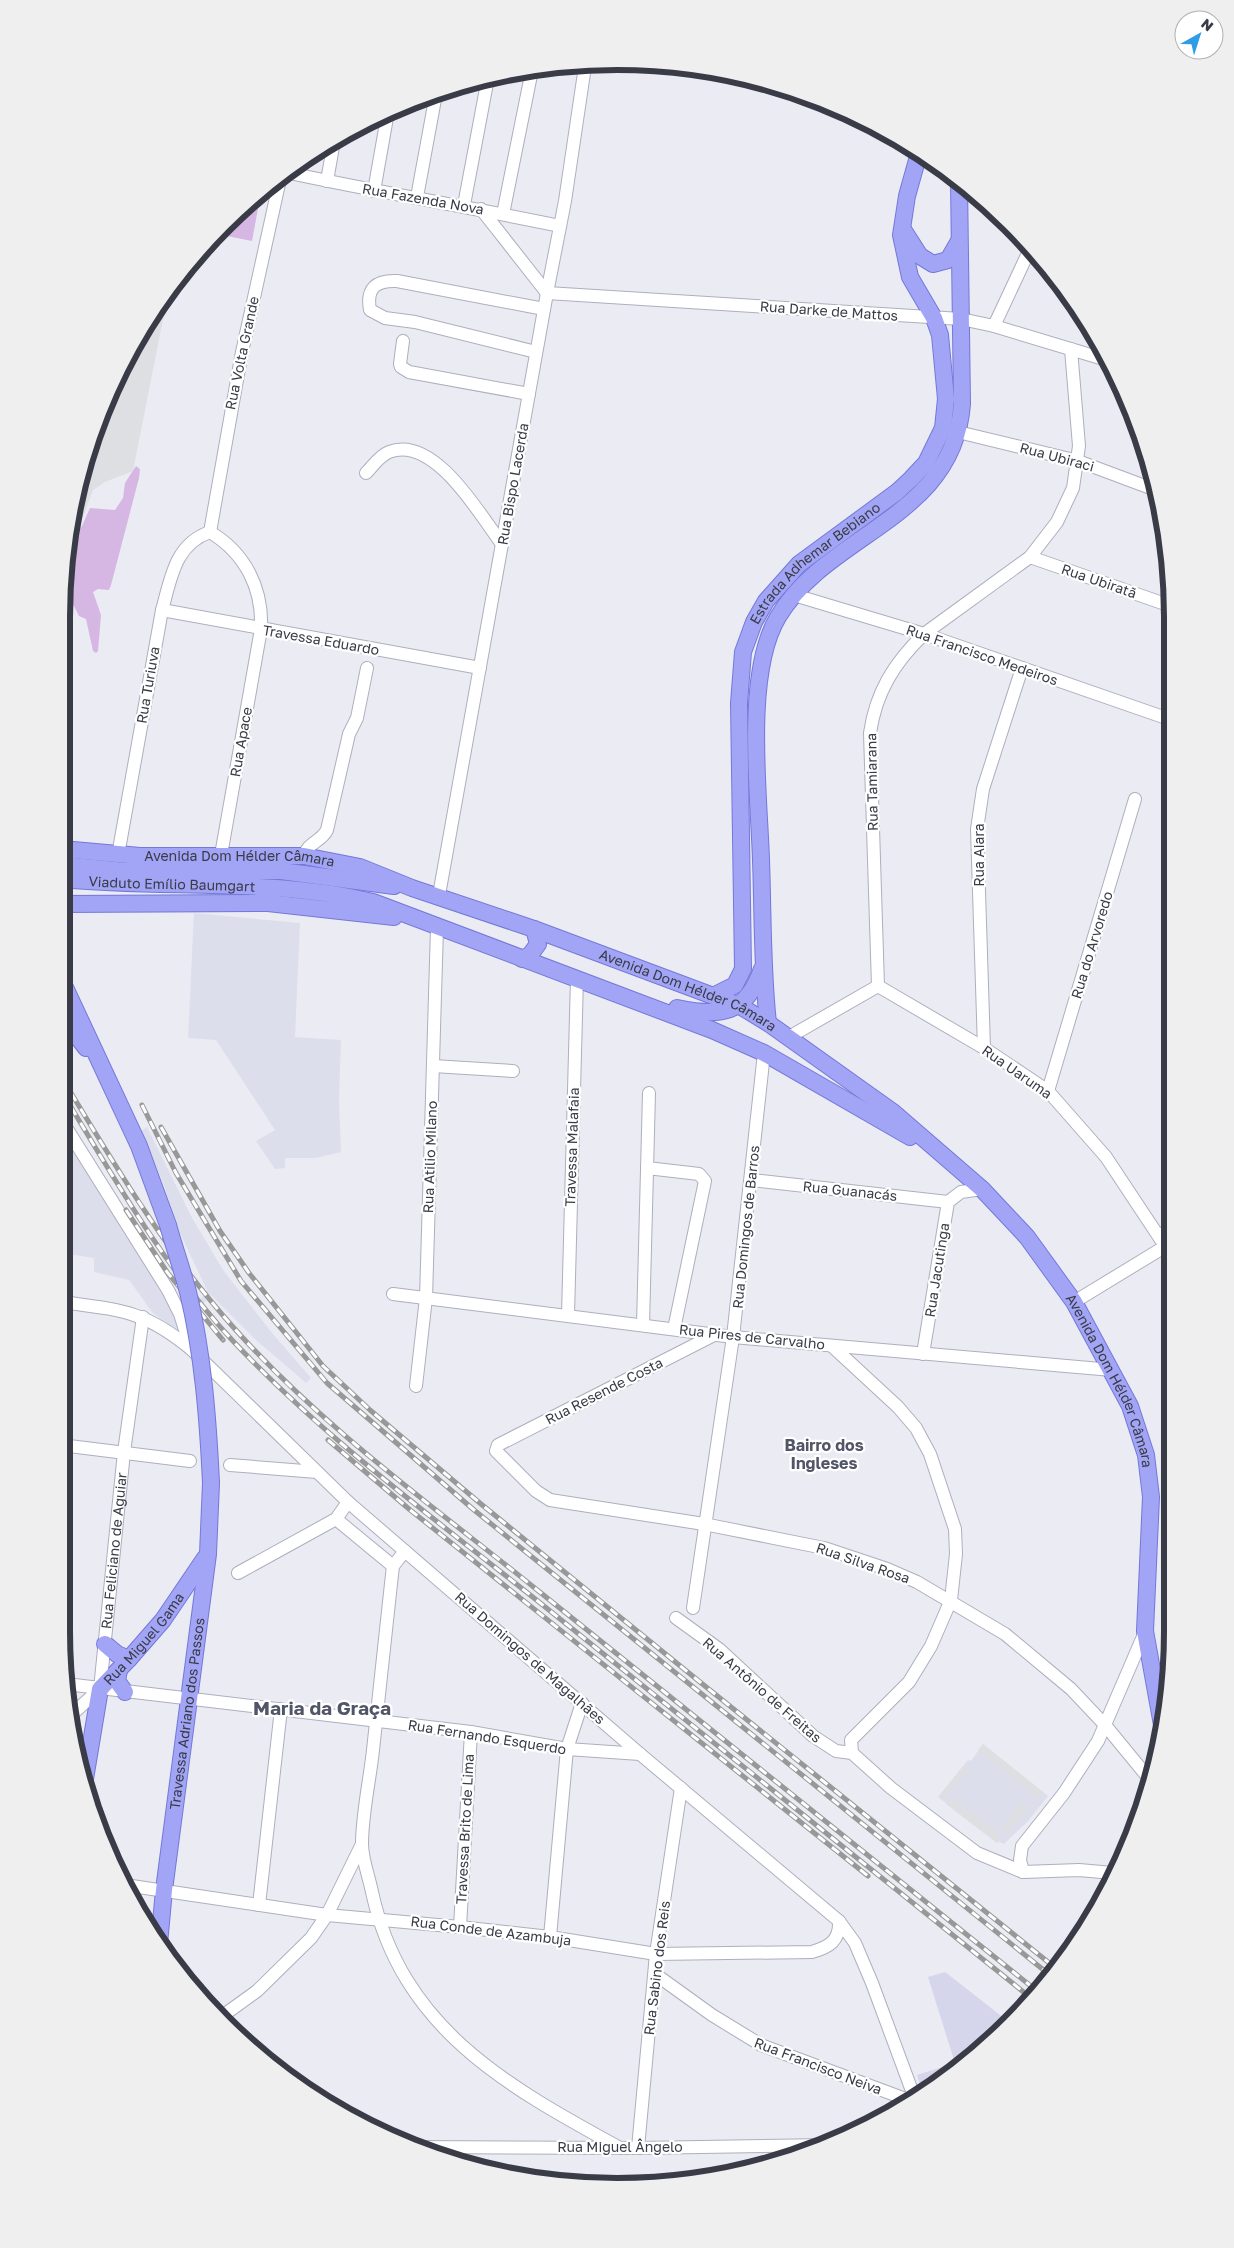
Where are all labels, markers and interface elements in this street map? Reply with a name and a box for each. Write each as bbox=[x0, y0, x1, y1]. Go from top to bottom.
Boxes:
north arrow bbox=[1174, 10, 1224, 60]
text: N bbox=[1198, 15, 1217, 34]
street label: Rua Fazenda Nova bbox=[361, 179, 485, 218]
street label: Rua Volta Grande bbox=[221, 295, 262, 411]
street label: Rua Darke de Mattos bbox=[759, 297, 899, 324]
street label: Rua Bispo Lacerda bbox=[493, 421, 532, 546]
street label: Rua Ubiraci bbox=[1018, 438, 1096, 475]
street label: Estrada Adhemar Bebiano bbox=[746, 498, 883, 627]
street label: Rua Ubiratã bbox=[1059, 560, 1139, 601]
street label: Travessa Eduardo bbox=[261, 621, 381, 658]
street label: Rua Francisco Medeiros bbox=[904, 621, 1060, 689]
street label: Rua Turiuva bbox=[132, 645, 163, 725]
street label: Rua Apace bbox=[226, 706, 255, 778]
street label: Rua Tamiarana bbox=[862, 733, 881, 831]
street label: Rua Aiara bbox=[970, 823, 987, 887]
street label: Avenida Dom Hélder Câmara bbox=[144, 847, 336, 870]
street label: Viaduto Emílio Baumgart bbox=[88, 872, 256, 895]
street label: Rua do Arvoredo bbox=[1067, 889, 1116, 1001]
street label: Avenida Dom Hélder Câmara bbox=[597, 945, 780, 1034]
street label: Rua Uaruma bbox=[979, 1041, 1056, 1102]
street label: Travessa Malafaia bbox=[561, 1087, 582, 1207]
street label: Rua Atilio Milano bbox=[419, 1100, 440, 1214]
street label: Rua Domingos de Barros bbox=[728, 1144, 763, 1309]
street label: Rua Guanacás bbox=[802, 1177, 898, 1204]
street label: Rua Jacutinga bbox=[921, 1221, 952, 1318]
street label: Avenida Dom Hélder Câmara bbox=[1063, 1290, 1156, 1469]
street label: Rua Pires de Carvalho bbox=[678, 1320, 826, 1353]
street label: Rua Resende Costa bbox=[542, 1354, 665, 1428]
district label: Bairro dos Ingleses bbox=[784, 1435, 864, 1473]
street label: Rua Feliciano de Aguiar bbox=[97, 1471, 130, 1630]
street label: Rua Silva Rosa bbox=[814, 1539, 912, 1587]
street label: Rua Domingos de Magalhães bbox=[452, 1588, 609, 1727]
street label: Rua Miguel Gama bbox=[99, 1589, 187, 1688]
street label: Travessa Adriano dos Passos bbox=[166, 1617, 208, 1811]
street label: Rua Antônio de Freitas bbox=[699, 1633, 825, 1746]
district label: Maria da Graça bbox=[253, 1696, 391, 1719]
street label: Rua Fernando Esquerdo bbox=[407, 1716, 567, 1757]
street label: Travessa Brito de Lima bbox=[452, 1753, 477, 1905]
street label: Rua Sabino dos Reis bbox=[640, 1900, 673, 2036]
street label: Rua Conde de Azambuja bbox=[410, 1912, 572, 1949]
street label: Rua Francisco Neiva bbox=[752, 2033, 884, 2098]
street label: Rua Miguel Ângelo bbox=[557, 2138, 683, 2155]

